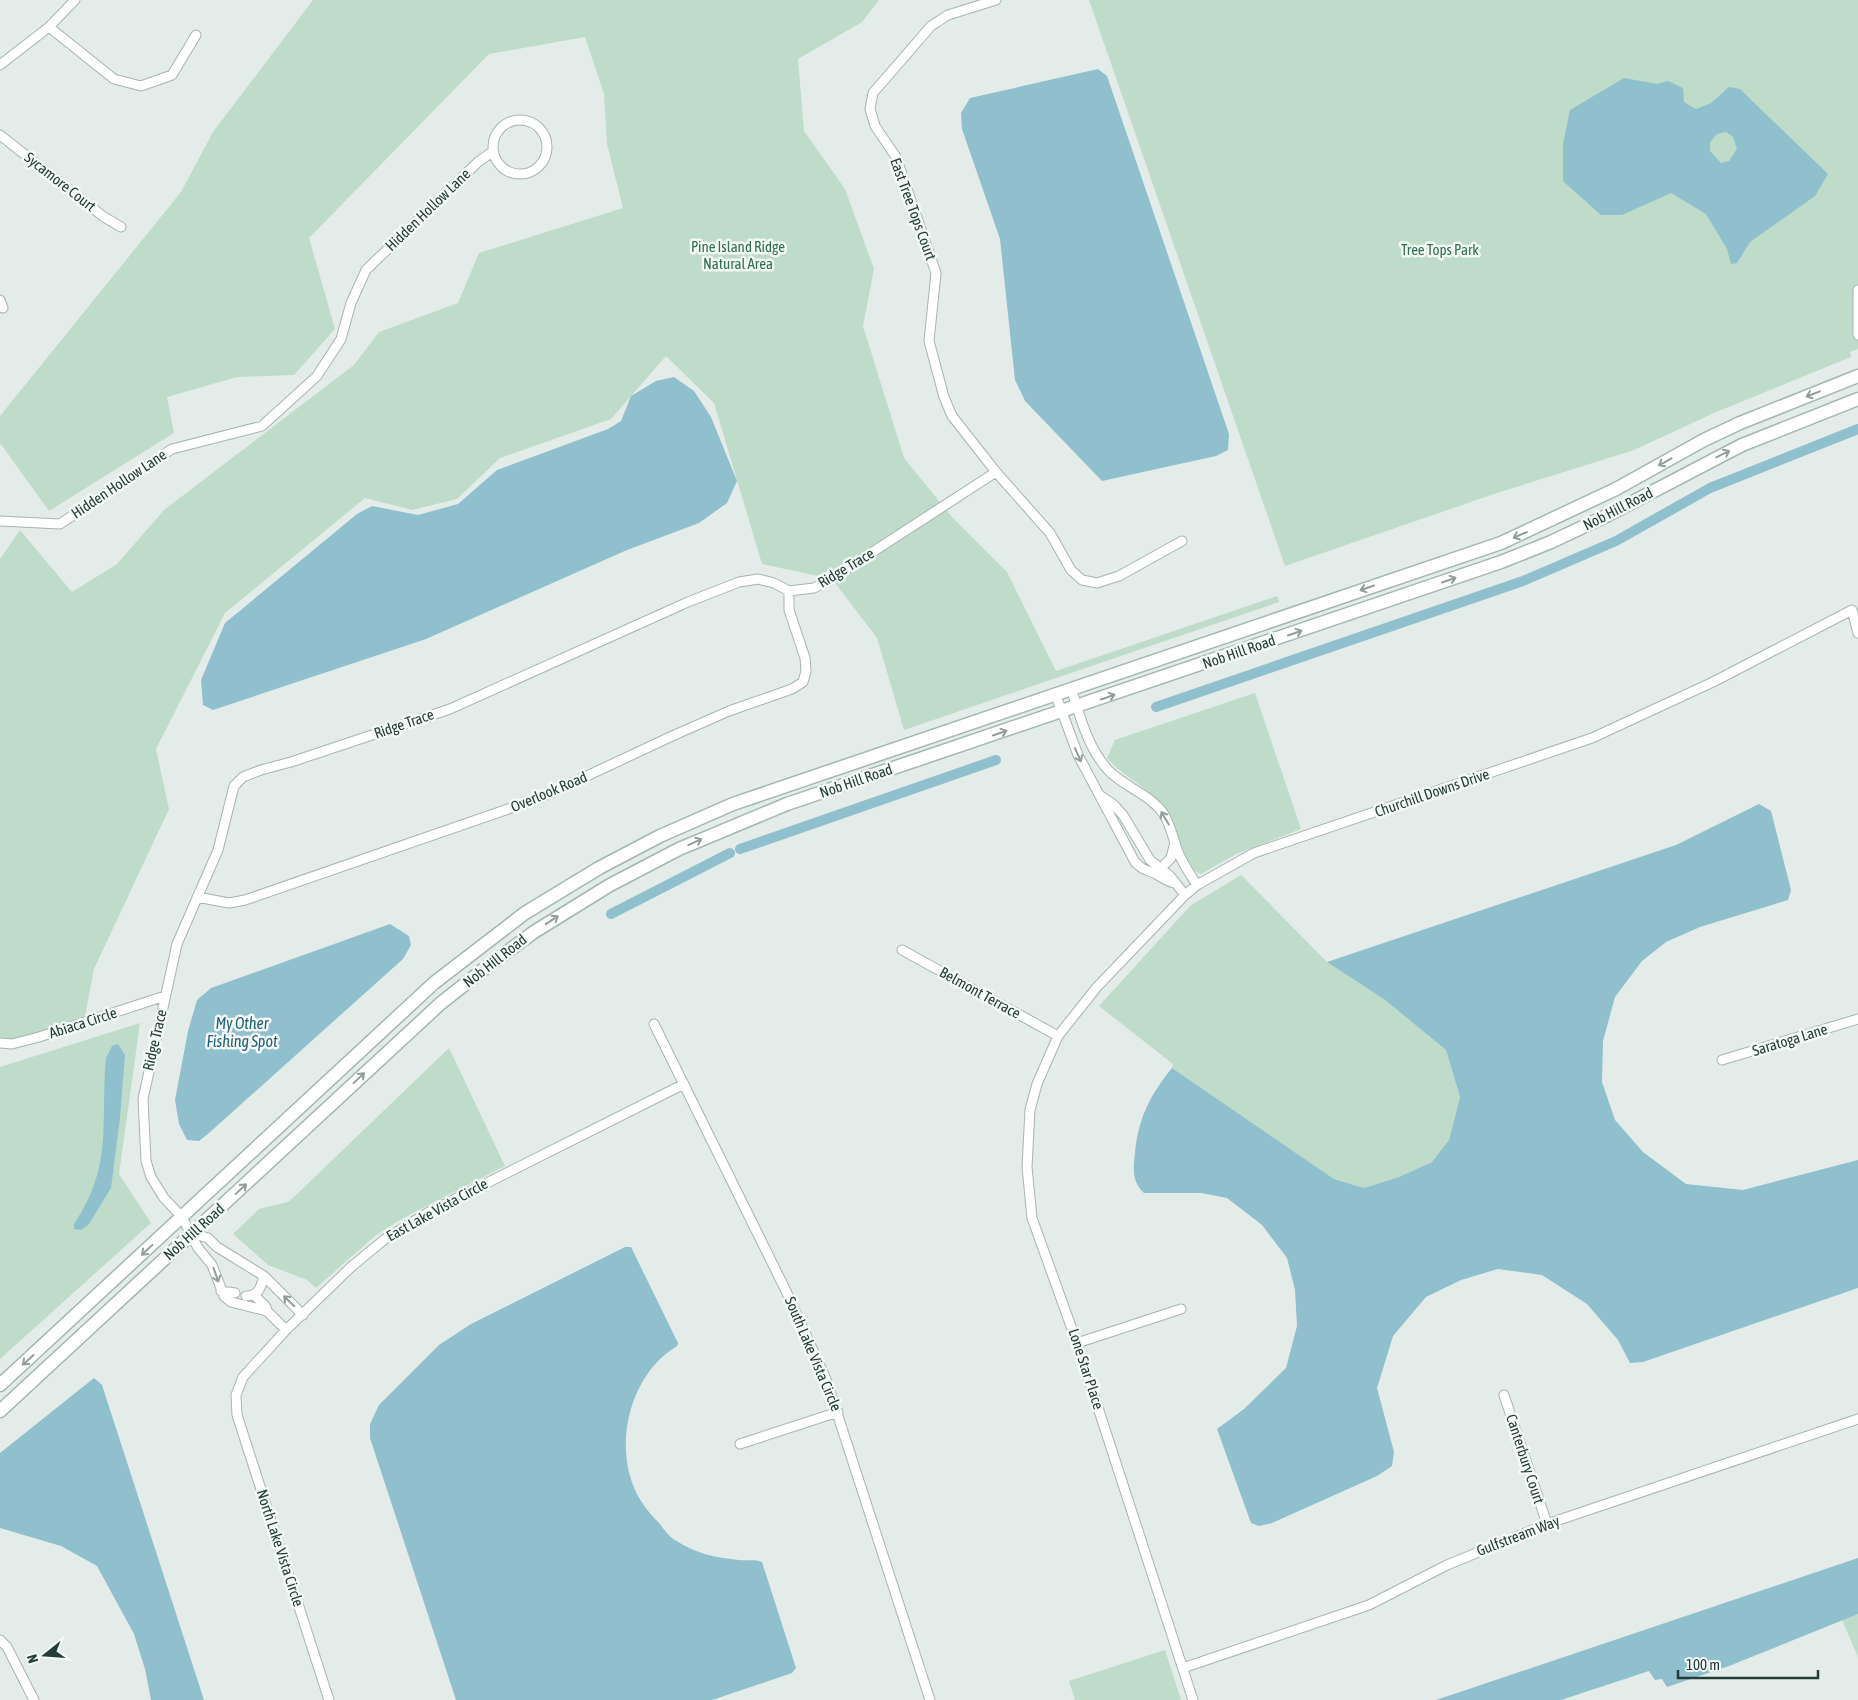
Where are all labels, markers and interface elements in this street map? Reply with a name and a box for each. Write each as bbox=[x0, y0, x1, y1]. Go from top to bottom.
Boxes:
street label: Sycamore Court bbox=[21, 149, 99, 215]
street label: East Tree Tops Court bbox=[887, 155, 940, 262]
street label: Hidden Hollow Lane bbox=[382, 165, 474, 254]
park label: Pine Island Ridge Natural Area bbox=[691, 238, 785, 272]
park label: Tree Tops Park bbox=[1401, 241, 1479, 258]
one-way arrow bbox=[1805, 390, 1820, 399]
street label: Hidden Hollow Lane bbox=[68, 445, 170, 522]
one-way arrow bbox=[1715, 449, 1730, 458]
one-way arrow bbox=[1658, 457, 1673, 467]
street label: Nob Hill Road bbox=[1580, 484, 1655, 533]
one-way arrow bbox=[1513, 530, 1528, 540]
street label: Ridge Trace bbox=[815, 544, 877, 591]
one-way arrow bbox=[1440, 575, 1456, 584]
one-way arrow bbox=[1360, 584, 1375, 593]
one-way arrow bbox=[1287, 628, 1302, 637]
street label: Nob Hill Road bbox=[1200, 631, 1277, 672]
one-way arrow bbox=[1100, 691, 1116, 701]
street label: Ridge Trace bbox=[372, 705, 436, 742]
one-way arrow bbox=[992, 728, 1008, 737]
one-way arrow bbox=[1074, 747, 1084, 762]
street label: Nob Hill Road bbox=[817, 760, 894, 801]
street label: Churchill Downs Drive bbox=[1372, 765, 1491, 820]
street label: Overlook Road bbox=[508, 768, 590, 815]
one-way arrow bbox=[1160, 812, 1170, 826]
one-way arrow bbox=[687, 837, 702, 846]
one-way arrow bbox=[545, 915, 559, 925]
street label: Nob Hill Road bbox=[460, 931, 530, 991]
street label: Belmont Terrace bbox=[937, 963, 1024, 1022]
street label: Abiaca Circle bbox=[47, 1004, 119, 1041]
street label: Ridge Trace bbox=[139, 1007, 170, 1072]
water label: My Other Fishing Spot bbox=[206, 1014, 278, 1051]
street label: Saratoga Lane bbox=[1750, 1020, 1830, 1059]
one-way arrow bbox=[353, 1072, 366, 1084]
street label: East Lake Vista Circle bbox=[383, 1175, 491, 1244]
one-way arrow bbox=[234, 1183, 247, 1195]
street label: Nob Hill Road bbox=[160, 1200, 228, 1263]
one-way arrow bbox=[140, 1244, 153, 1256]
one-way arrow bbox=[211, 1267, 221, 1283]
street label: South Lake Vista Circle bbox=[782, 1294, 845, 1414]
one-way arrow bbox=[283, 1295, 296, 1307]
street label: Lone Star Place bbox=[1065, 1326, 1108, 1411]
one-way arrow bbox=[21, 1354, 34, 1366]
street label: Canterbury Court bbox=[1503, 1412, 1548, 1506]
street label: North Lake Vista Circle bbox=[254, 1487, 307, 1609]
street label: Gulfstream Way bbox=[1474, 1512, 1562, 1559]
north arrow bbox=[20, 1630, 70, 1680]
scale bar bbox=[1678, 1648, 1818, 1680]
text: N bbox=[24, 1653, 41, 1665]
text: 100 m bbox=[1686, 1656, 1720, 1673]

